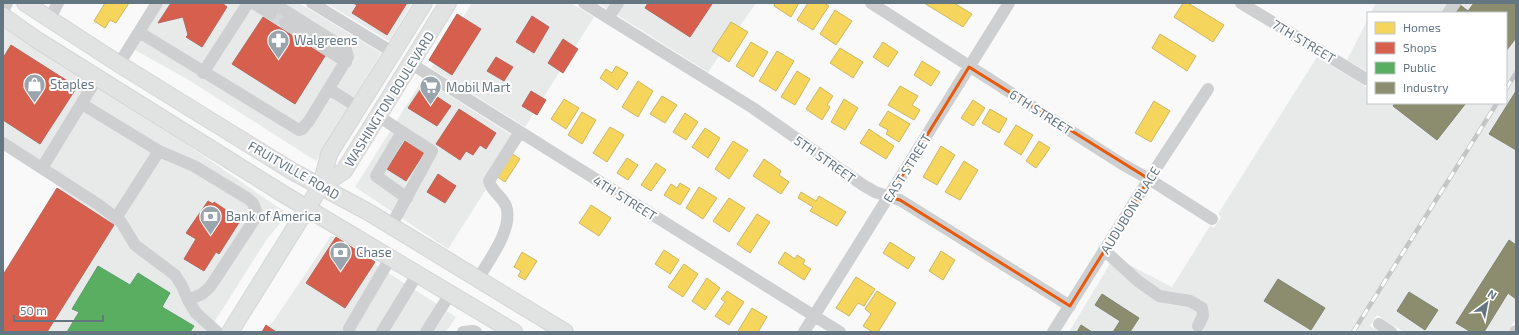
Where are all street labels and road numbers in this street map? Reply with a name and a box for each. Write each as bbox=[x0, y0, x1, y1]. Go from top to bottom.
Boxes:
street label: 7TH STREET bbox=[1270, 16, 1339, 66]
street label: WASHINGTON BOULEVARD bbox=[341, 28, 437, 170]
street label: 6TH STREET bbox=[1007, 86, 1076, 138]
street label: EAST STREET bbox=[880, 130, 935, 205]
street label: 5TH STREET bbox=[791, 132, 859, 186]
street label: FRUITVILLE ROAD bbox=[245, 137, 343, 203]
street label: AUDUBON PLACE bbox=[1097, 163, 1163, 257]
street label: 4TH STREET bbox=[590, 172, 660, 224]

